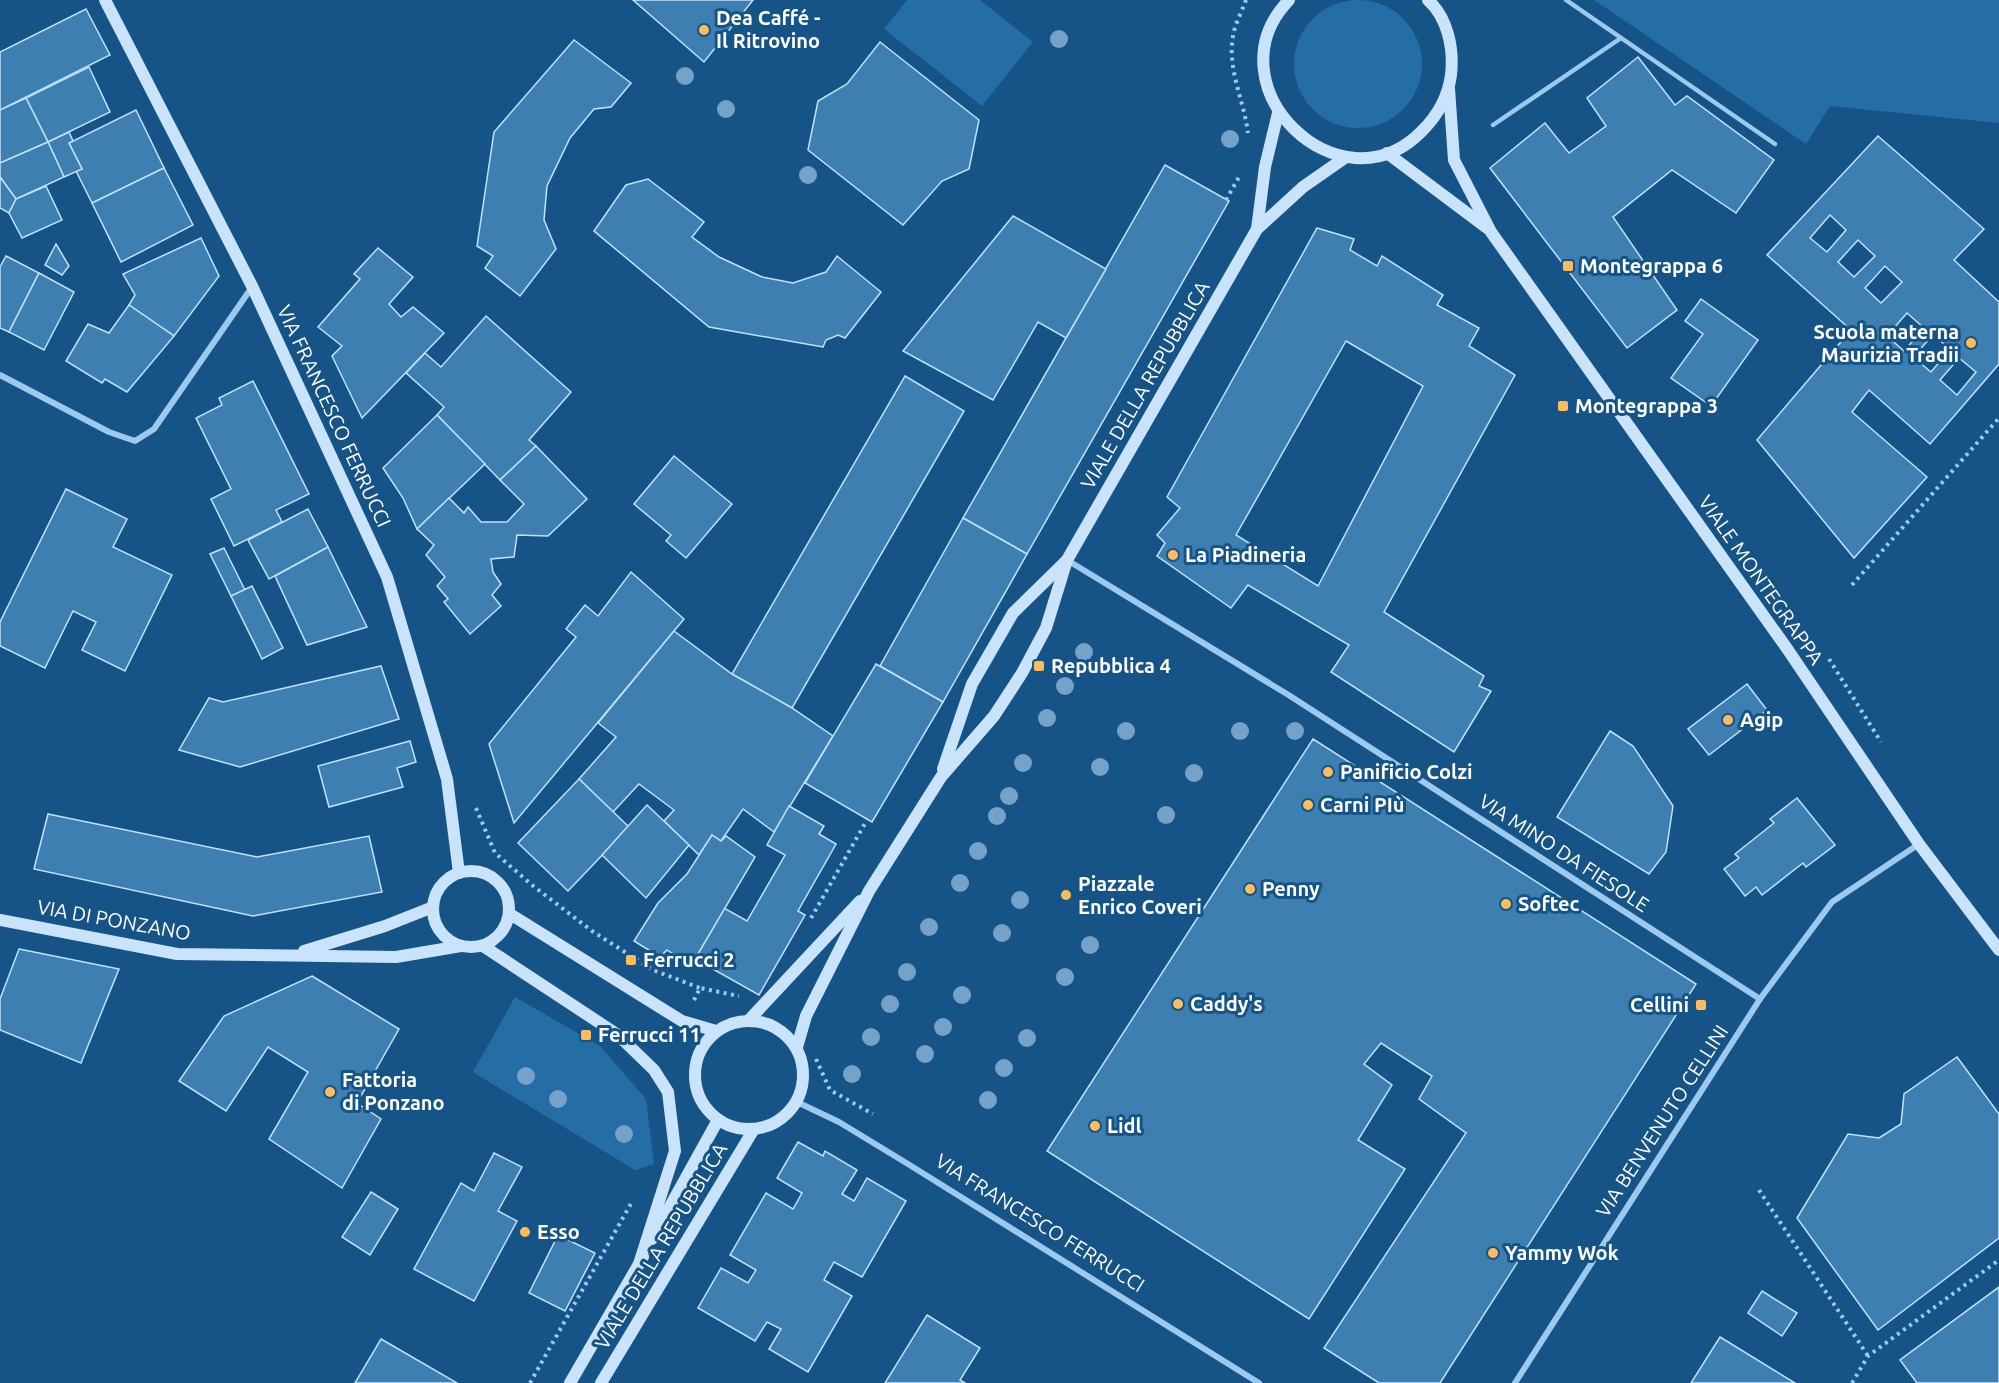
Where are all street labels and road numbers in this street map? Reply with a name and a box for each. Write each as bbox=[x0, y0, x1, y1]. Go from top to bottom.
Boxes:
street label: VIALE DELLA REPUBBLICA bbox=[1076, 277, 1214, 493]
street label: VIA FRANCESCO FERRUCCI bbox=[273, 301, 396, 530]
street label: VIALE MONTEGRAPPA bbox=[1694, 491, 1829, 669]
street label: VIA MINO DA FIESOLE bbox=[1475, 789, 1654, 916]
street label: VIA DI PONZANO bbox=[36, 895, 193, 944]
street label: VIA BENVENUTO CELLINI bbox=[1591, 1020, 1732, 1221]
street label: VIALE DELLA REPUBBLICA bbox=[590, 1139, 731, 1353]
street label: VIA FRANCESCO FERRUCCI bbox=[932, 1149, 1149, 1296]

